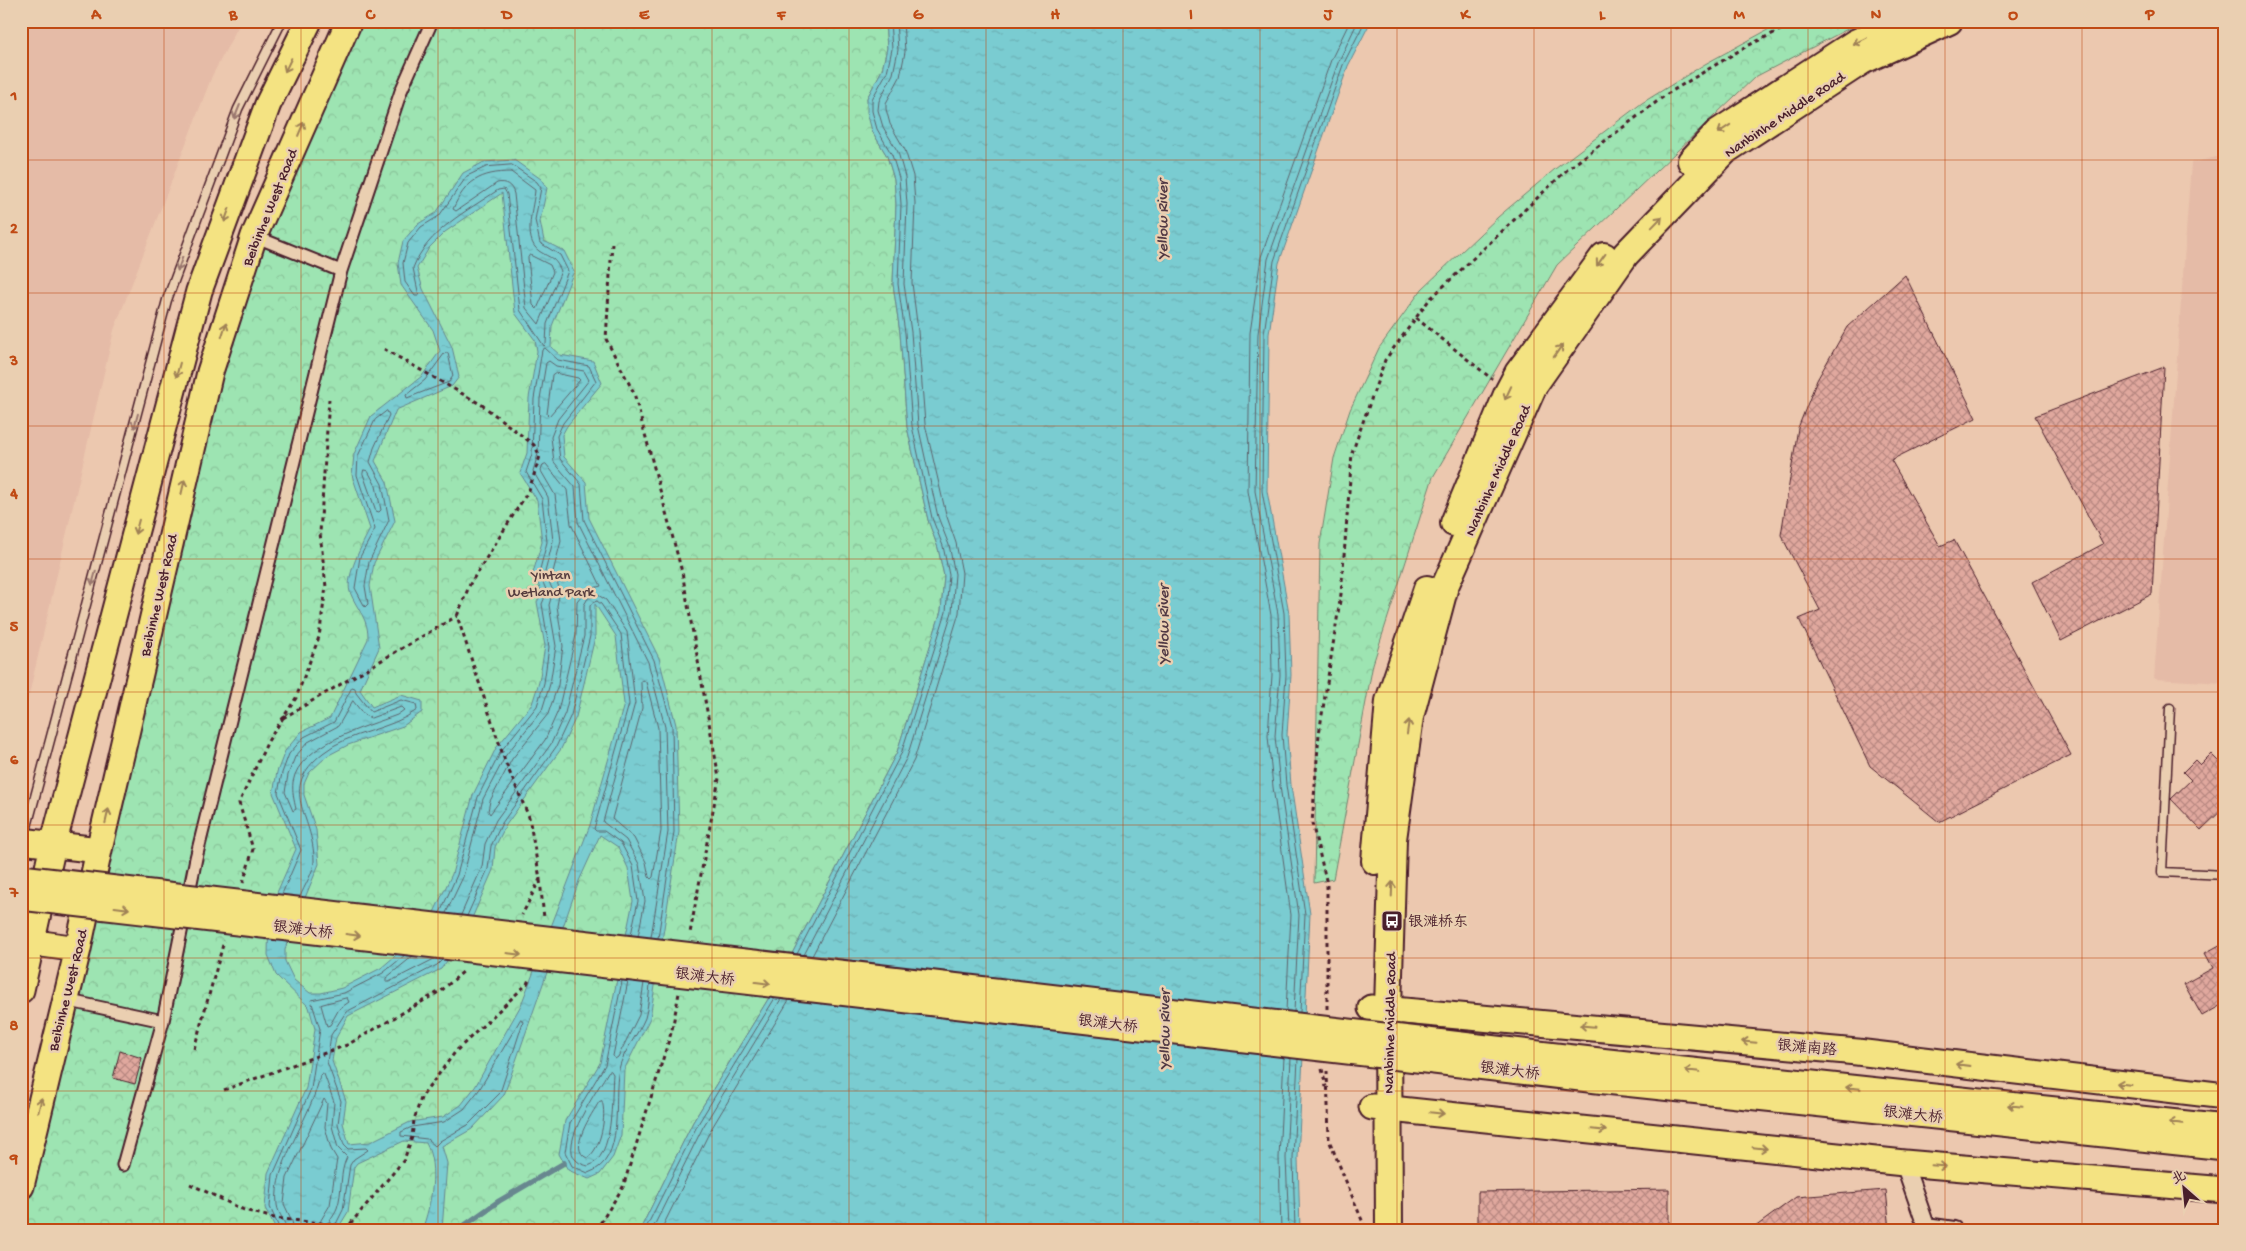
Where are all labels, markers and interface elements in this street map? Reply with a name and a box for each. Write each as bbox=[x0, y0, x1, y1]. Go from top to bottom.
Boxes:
text: A bbox=[90, 7, 102, 26]
text: B bbox=[228, 7, 238, 26]
text: C bbox=[365, 7, 376, 26]
text: D bbox=[500, 7, 513, 26]
text: E bbox=[639, 7, 650, 26]
text: F bbox=[776, 7, 787, 26]
text: G bbox=[913, 7, 924, 26]
text: H bbox=[1050, 7, 1060, 26]
text: I bbox=[1189, 7, 1193, 26]
text: J bbox=[1323, 7, 1334, 26]
text: K bbox=[1460, 7, 1472, 26]
text: L bbox=[1599, 7, 1606, 26]
text: M bbox=[1733, 7, 1745, 26]
text: N bbox=[1871, 7, 1882, 26]
text: O bbox=[2008, 7, 2018, 26]
text: P bbox=[2145, 7, 2156, 26]
one-way arrow bbox=[1853, 37, 1868, 46]
one-way arrow bbox=[283, 57, 292, 72]
street label: Nanbinhe Middle Road bbox=[1721, 68, 1850, 163]
text: 1 bbox=[10, 88, 17, 107]
one-way arrow bbox=[232, 104, 241, 119]
one-way arrow bbox=[296, 122, 306, 137]
one-way arrow bbox=[1717, 124, 1731, 134]
street label: Beibinhe West Road bbox=[239, 145, 303, 270]
water label: Yellow River bbox=[1155, 177, 1174, 260]
one-way arrow bbox=[222, 207, 231, 223]
one-way arrow bbox=[1651, 216, 1663, 229]
text: 2 bbox=[10, 221, 18, 240]
one-way arrow bbox=[1595, 253, 1606, 266]
one-way arrow bbox=[175, 256, 184, 272]
one-way arrow bbox=[220, 322, 229, 338]
one-way arrow bbox=[1553, 344, 1563, 358]
text: 3 bbox=[9, 353, 18, 372]
one-way arrow bbox=[173, 362, 182, 378]
one-way arrow bbox=[1502, 385, 1512, 400]
street label: Nanbinhe Middle Road bbox=[1462, 401, 1536, 539]
one-way arrow bbox=[131, 412, 140, 428]
one-way arrow bbox=[179, 479, 188, 495]
text: 4 bbox=[9, 486, 18, 505]
one-way arrow bbox=[131, 519, 141, 535]
street label: Beibinhe West Road bbox=[137, 531, 183, 659]
park label: Yintan Wetland Park bbox=[508, 567, 595, 602]
one-way arrow bbox=[89, 569, 99, 585]
water label: Yellow River bbox=[1156, 582, 1175, 665]
text: 5 bbox=[10, 619, 19, 638]
one-way arrow bbox=[1404, 720, 1414, 736]
text: 6 bbox=[10, 752, 19, 771]
one-way arrow bbox=[103, 808, 112, 824]
one-way arrow bbox=[1387, 881, 1397, 898]
text: 7 bbox=[9, 885, 19, 904]
one-way arrow bbox=[114, 903, 130, 913]
bus stop icon: 银滩桥东 bbox=[1380, 909, 1404, 933]
place label: 银滩桥东 bbox=[1408, 914, 1468, 932]
street label: 银滩大桥 bbox=[272, 918, 334, 944]
street label: Beibinhe West Road bbox=[45, 927, 93, 1054]
one-way arrow bbox=[344, 930, 360, 940]
one-way arrow bbox=[506, 949, 522, 959]
street label: Nanbinhe Middle Road bbox=[1381, 951, 1401, 1094]
street label: 银滩大桥 bbox=[674, 965, 736, 991]
one-way arrow bbox=[754, 978, 770, 988]
water label: Yellow River bbox=[1157, 987, 1176, 1070]
street label: 银滩大桥 bbox=[1077, 1012, 1139, 1038]
text: 8 bbox=[10, 1018, 19, 1037]
one-way arrow bbox=[1580, 1022, 1596, 1031]
street label: 银滩南路 bbox=[1776, 1036, 1838, 1061]
one-way arrow bbox=[1741, 1037, 1757, 1047]
street label: 银滩大桥 bbox=[1479, 1059, 1541, 1085]
one-way arrow bbox=[1955, 1060, 1971, 1070]
one-way arrow bbox=[1684, 1066, 1700, 1076]
one-way arrow bbox=[2117, 1079, 2133, 1089]
one-way arrow bbox=[1845, 1083, 1861, 1093]
one-way arrow bbox=[36, 1097, 45, 1113]
one-way arrow bbox=[2007, 1101, 2023, 1110]
street label: 银滩大桥 bbox=[1882, 1104, 1944, 1128]
one-way arrow bbox=[1429, 1108, 1445, 1118]
one-way arrow bbox=[2169, 1118, 2185, 1128]
one-way arrow bbox=[1591, 1126, 1607, 1135]
one-way arrow bbox=[1752, 1143, 1768, 1153]
text: 9 bbox=[9, 1151, 18, 1170]
one-way arrow bbox=[1931, 1161, 1947, 1171]
north arrow bbox=[2158, 1164, 2208, 1214]
text: 北 bbox=[2169, 1168, 2189, 1189]

